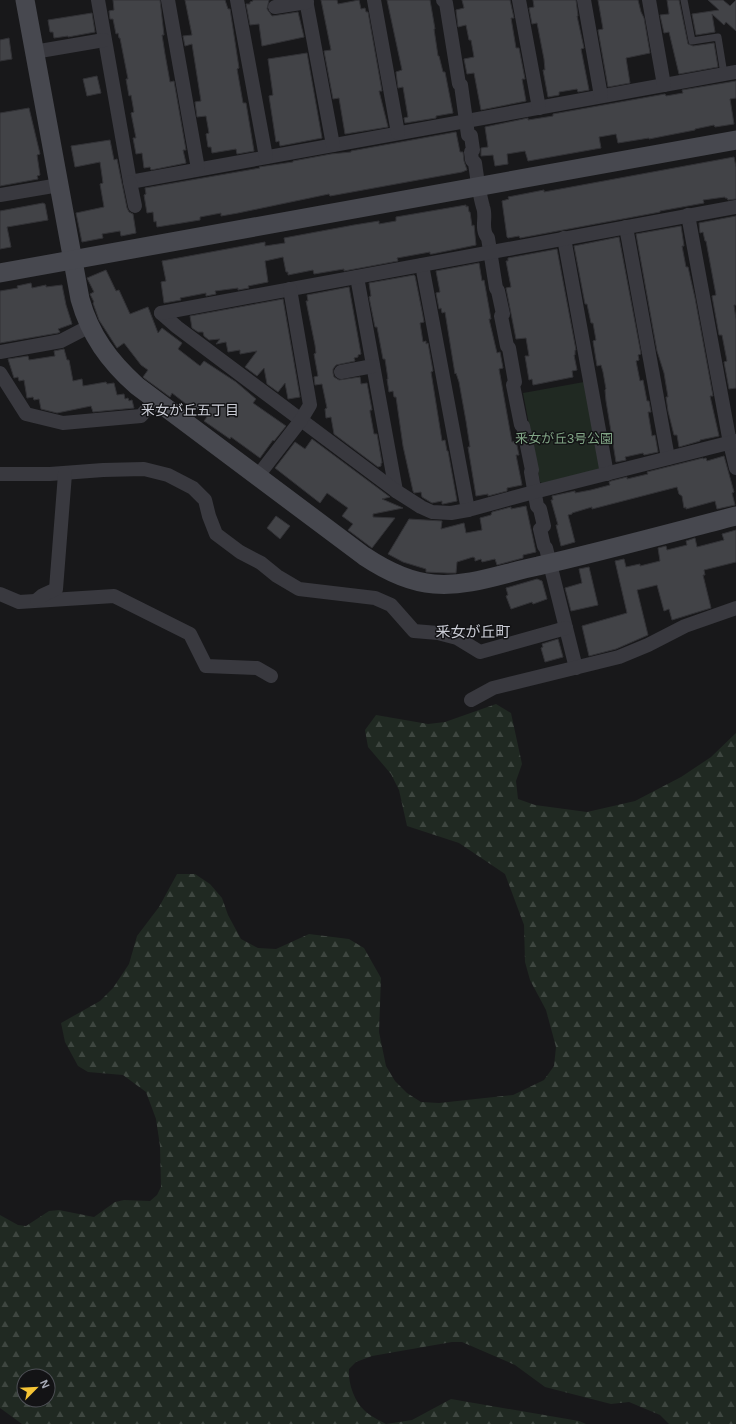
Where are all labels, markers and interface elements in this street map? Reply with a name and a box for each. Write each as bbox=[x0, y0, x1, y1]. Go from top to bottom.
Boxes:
district label: 釆女が丘五丁目 bbox=[141, 402, 239, 418]
park label: 釆女が丘3号公園 bbox=[515, 431, 613, 446]
district label: 釆女が丘町 bbox=[435, 623, 511, 640]
north arrow bbox=[16, 1368, 56, 1408]
text: N bbox=[38, 1378, 52, 1390]

